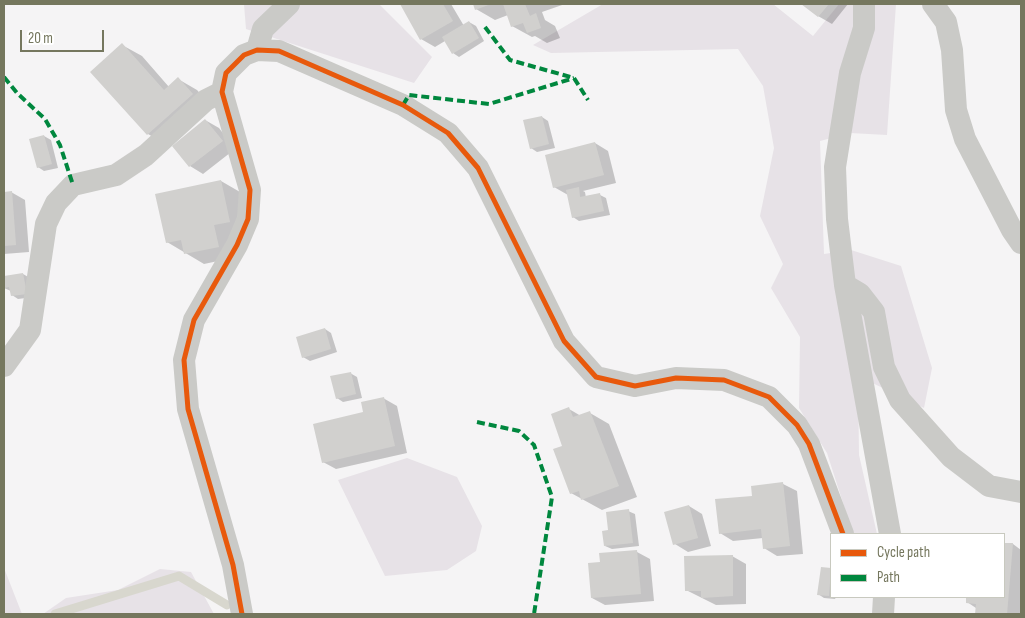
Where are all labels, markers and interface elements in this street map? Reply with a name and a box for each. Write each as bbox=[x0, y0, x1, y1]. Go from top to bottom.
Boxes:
scale bar bbox=[22, 20, 106, 52]
text: 20 m bbox=[28, 29, 53, 48]
legend bbox=[830, 533, 1005, 598]
text: Cycle path bbox=[877, 543, 930, 562]
text: Path bbox=[877, 568, 900, 587]

